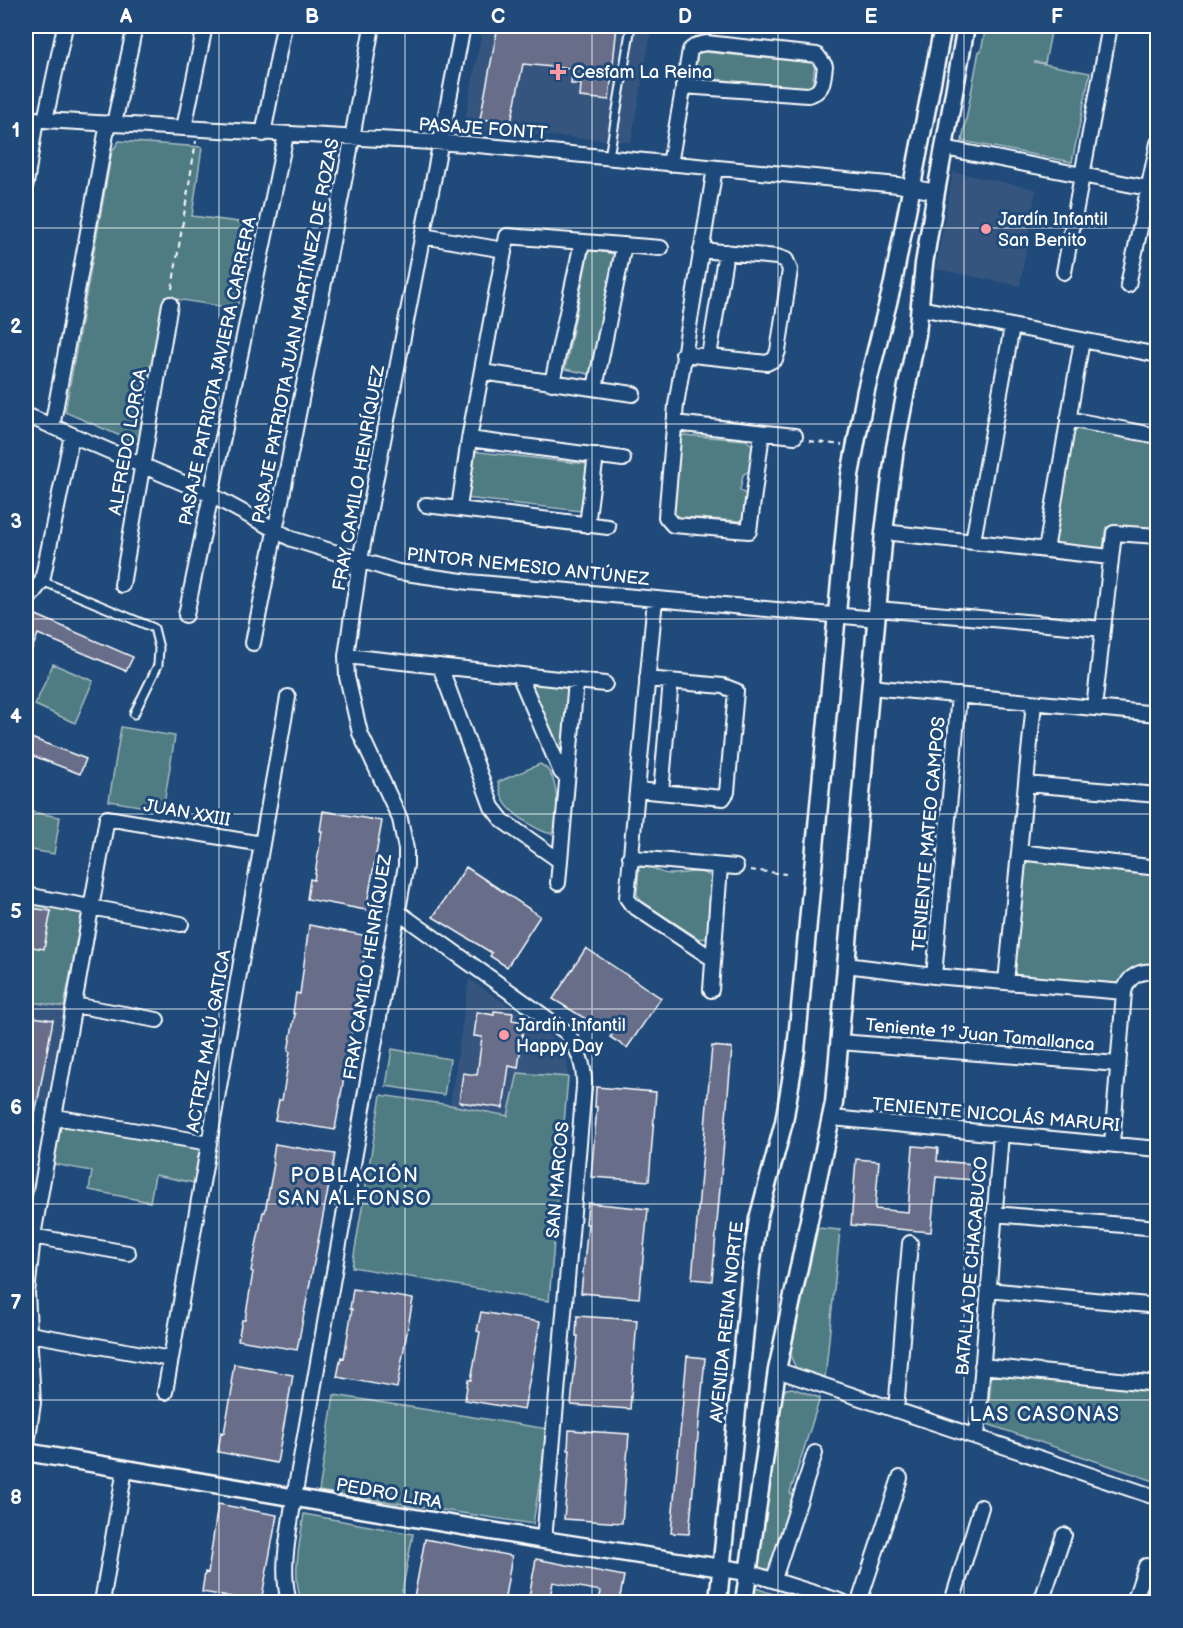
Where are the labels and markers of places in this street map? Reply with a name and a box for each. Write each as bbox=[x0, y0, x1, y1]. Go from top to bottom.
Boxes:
place label: Cesfam La Reina bbox=[572, 62, 712, 83]
marker: Cesfam La Reina bbox=[549, 63, 567, 81]
place label: Jardín Infantil San Benito bbox=[998, 209, 1108, 251]
marker: Jardín Infantil San Benito bbox=[979, 222, 993, 236]
place label: Jardín Infantil Happy Day bbox=[516, 1015, 626, 1057]
marker: Jardín Infantil Happy Day bbox=[497, 1028, 511, 1042]

